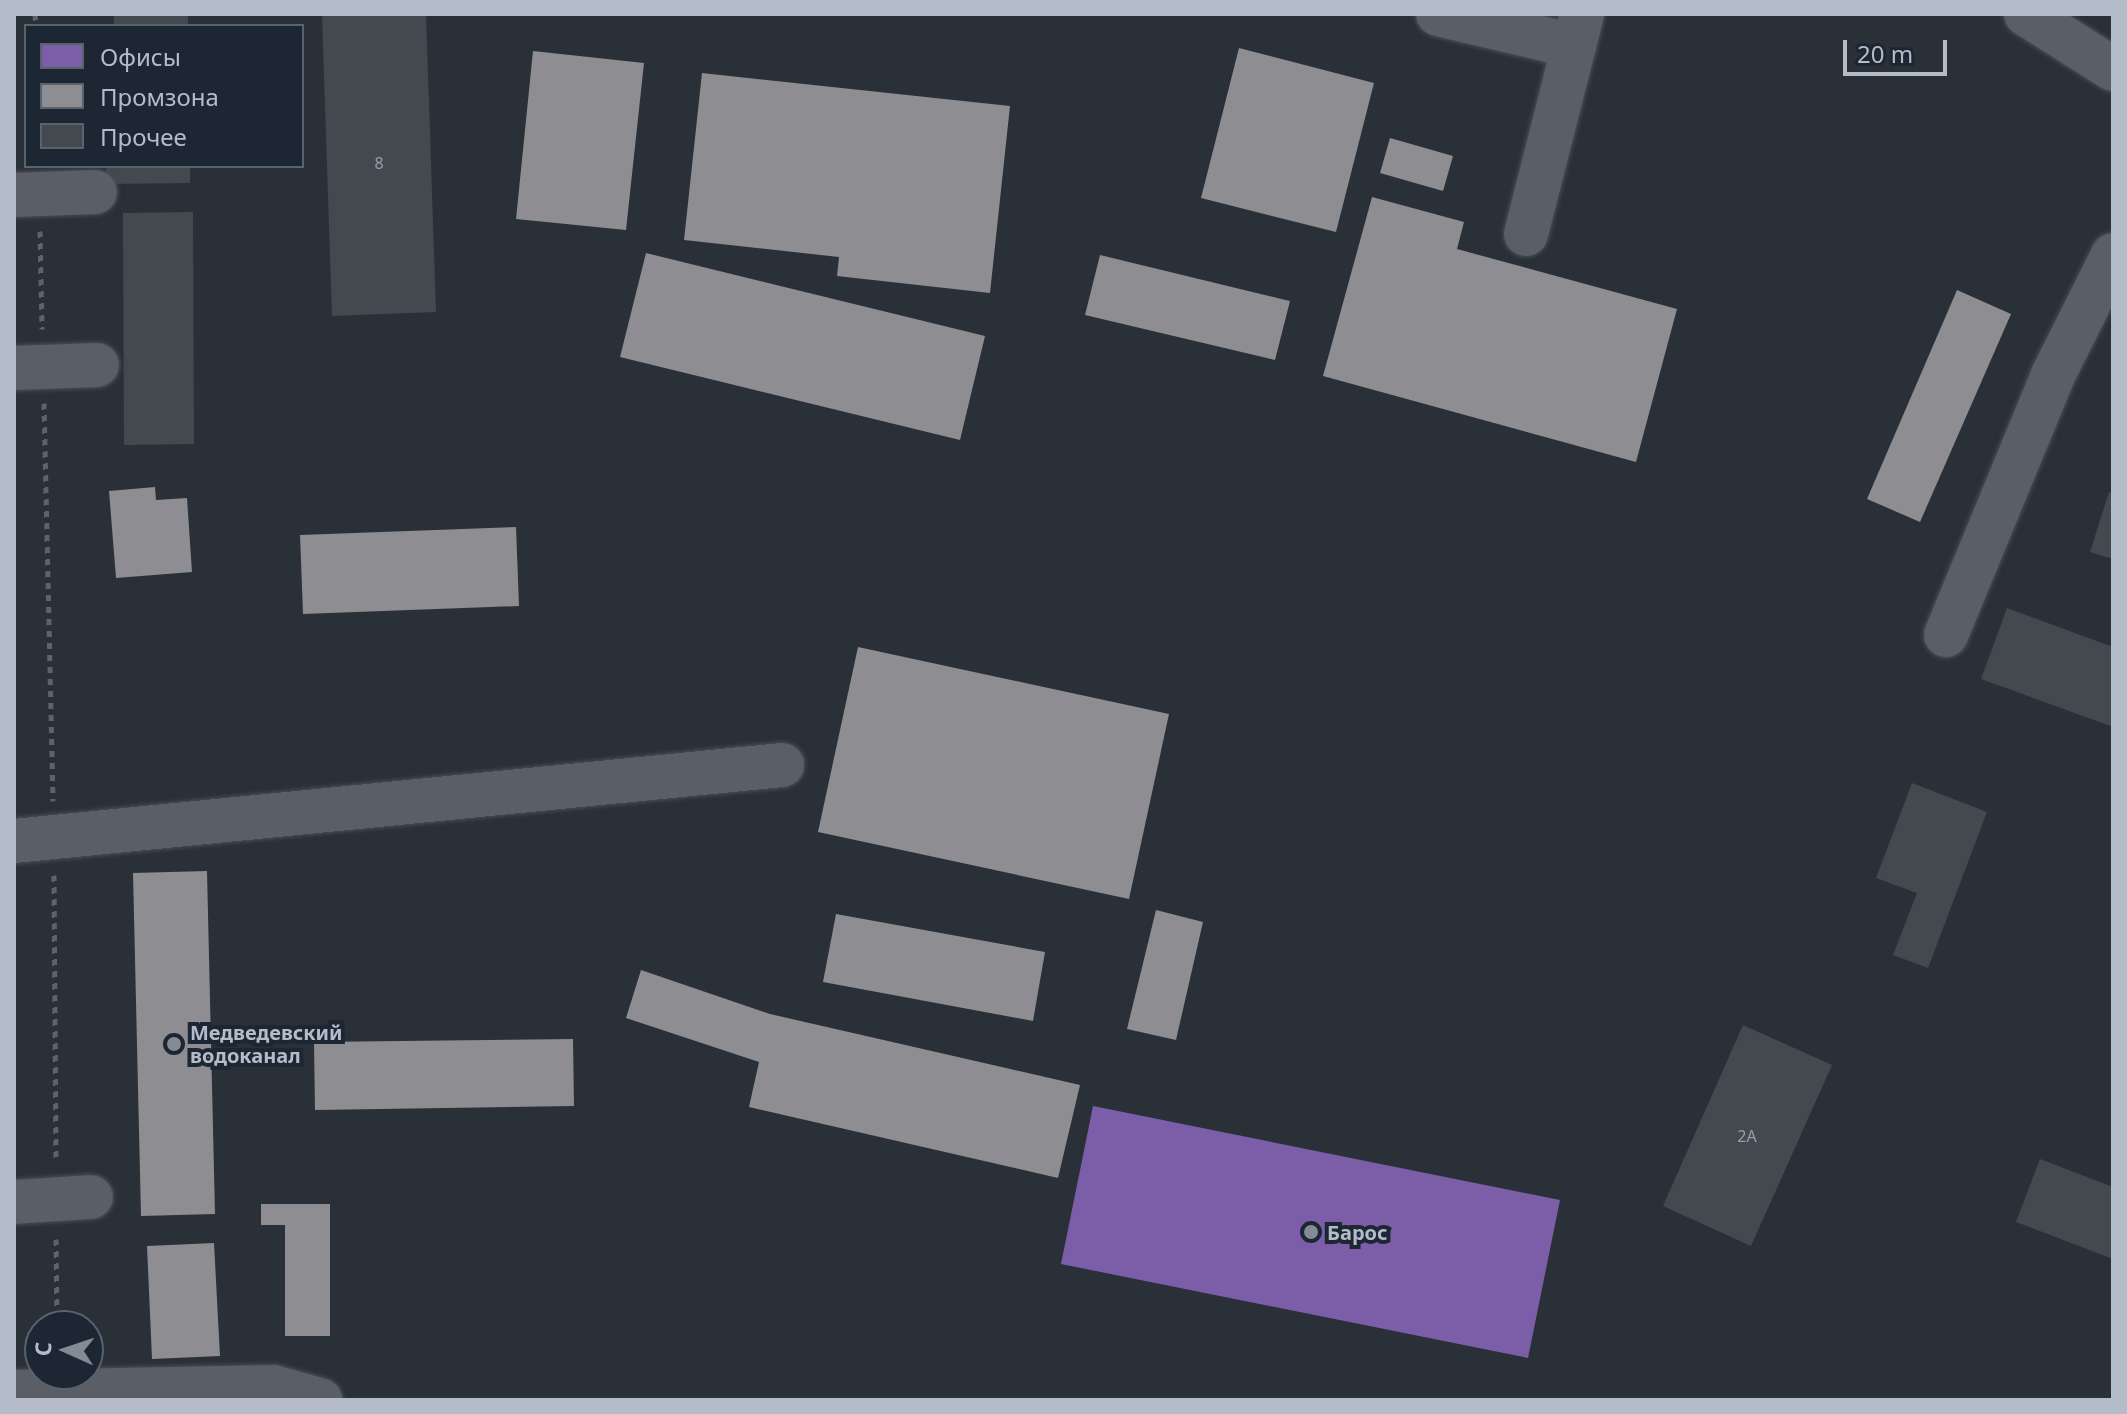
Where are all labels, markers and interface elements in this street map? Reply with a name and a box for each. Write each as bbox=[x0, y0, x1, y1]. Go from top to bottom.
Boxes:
legend bbox=[24, 24, 304, 168]
scale bar bbox=[1847, 24, 1951, 74]
text: 20 m bbox=[1857, 37, 1913, 70]
text: Офисы bbox=[100, 40, 181, 73]
text: Промзона bbox=[100, 80, 219, 113]
text: Прочее bbox=[100, 120, 187, 153]
house number: 8 bbox=[374, 153, 384, 173]
place label: Медведевский водоканал bbox=[190, 1020, 343, 1067]
marker: Медведевский водоканал bbox=[165, 1035, 183, 1053]
house number: 2А bbox=[1737, 1126, 1757, 1146]
place label: Барос bbox=[1327, 1220, 1387, 1244]
marker: Барос bbox=[1302, 1223, 1320, 1241]
north arrow bbox=[24, 1310, 104, 1390]
text: С bbox=[27, 1341, 57, 1357]

